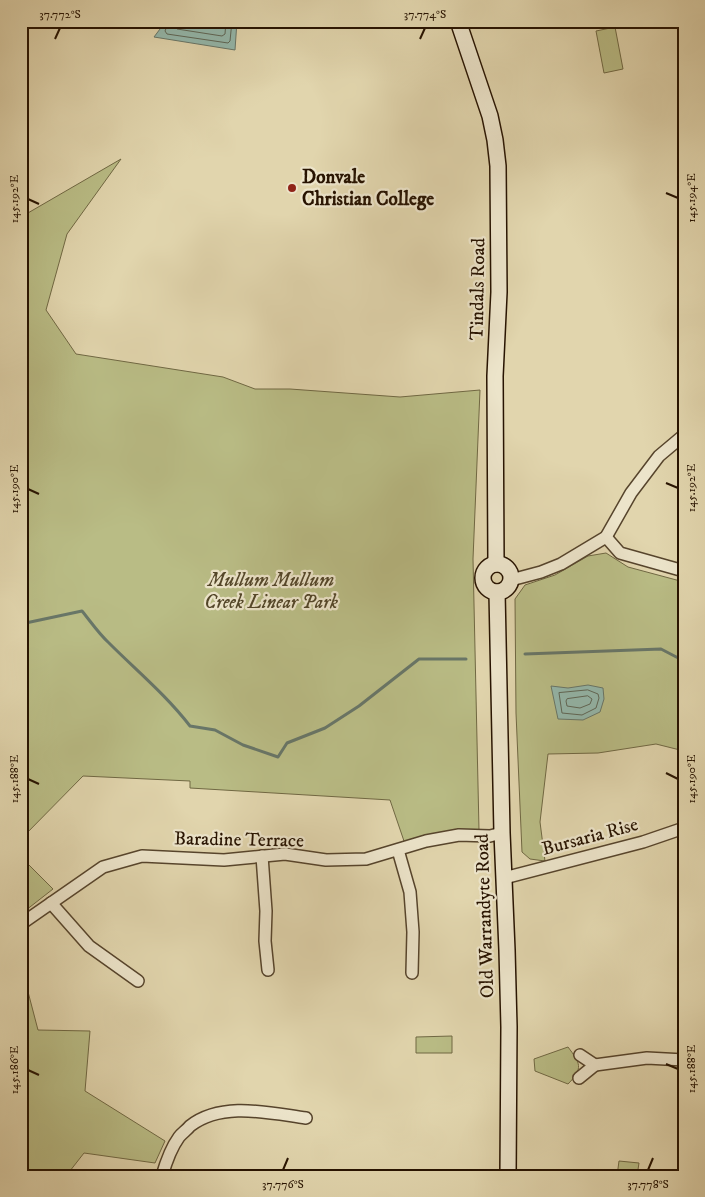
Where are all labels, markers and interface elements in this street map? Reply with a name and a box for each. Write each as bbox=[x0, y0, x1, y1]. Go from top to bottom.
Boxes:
text: 37.772°S bbox=[39, 7, 81, 22]
text: 37.774°S bbox=[404, 7, 446, 22]
place label: Donvale Christian College bbox=[302, 166, 434, 211]
text: 145.194°E bbox=[684, 173, 699, 223]
text: 145.192°E bbox=[7, 174, 22, 223]
marker: Donvale Christian College bbox=[286, 182, 298, 194]
street label: Tindals Road bbox=[466, 237, 490, 340]
text: 145.192°E bbox=[684, 463, 699, 512]
text: 145.190°E bbox=[7, 464, 22, 513]
park label: Mullum Mullum Creek Linear Park bbox=[204, 569, 338, 614]
text: 145.188°E bbox=[7, 754, 22, 803]
text: 145.190°E bbox=[684, 754, 699, 803]
street label: Bursaria Rise bbox=[539, 813, 641, 861]
street label: Baradine Terrace bbox=[174, 827, 304, 853]
street label: Old Warrandyte Road bbox=[471, 833, 499, 999]
text: 145.188°E bbox=[684, 1044, 699, 1093]
text: 145.186°E bbox=[7, 1045, 22, 1094]
text: 37.776°S bbox=[262, 1177, 304, 1192]
text: 37.778°S bbox=[627, 1177, 669, 1192]

